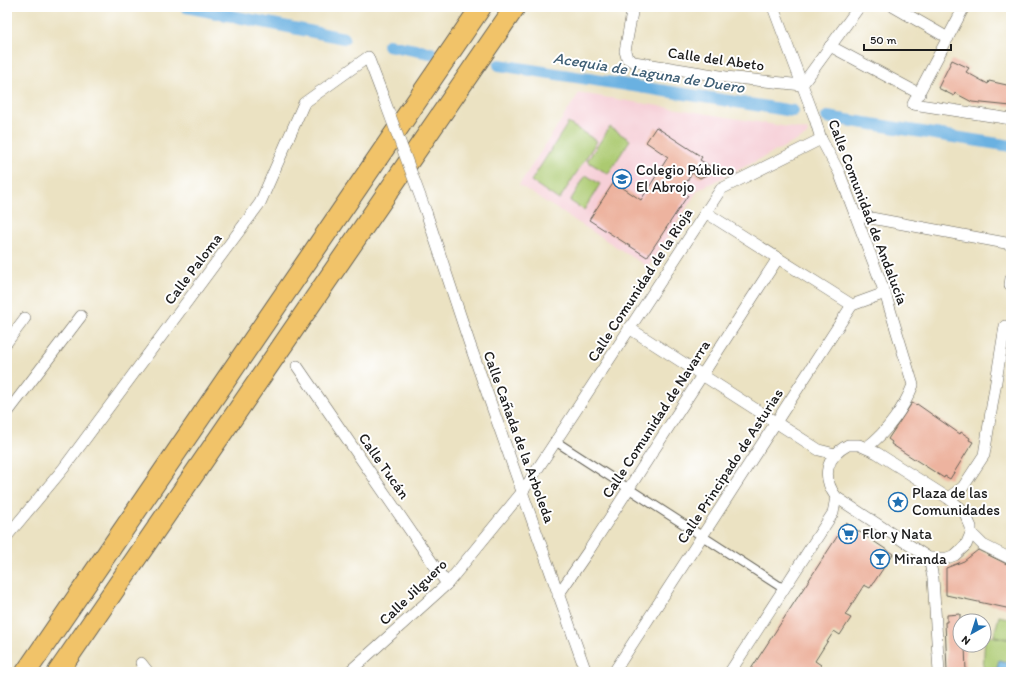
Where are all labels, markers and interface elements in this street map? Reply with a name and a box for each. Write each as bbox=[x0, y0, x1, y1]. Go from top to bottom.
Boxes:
scale bar bbox=[864, 26, 951, 52]
text: 50 m bbox=[870, 33, 896, 47]
street label: Calle del Abeto bbox=[667, 43, 765, 75]
water label: Acequia de Laguna de Duero bbox=[552, 48, 747, 97]
street label: Calle Comunidad de Andalucía bbox=[824, 117, 912, 307]
place label: Colegio Público El Abrojo bbox=[636, 161, 734, 196]
school or university icon: Colegio Público El Abrojo bbox=[611, 168, 633, 190]
street label: Calle Comunidad de la Rioja bbox=[584, 204, 697, 365]
street label: Calle Paloma bbox=[160, 229, 226, 308]
street label: Calle Comunidad de Navarra bbox=[598, 336, 714, 501]
street label: Calle Cañada de la Arboleda bbox=[479, 348, 559, 526]
street label: Calle Principado de Asturias bbox=[673, 385, 787, 547]
street label: Calle Tucán bbox=[355, 429, 414, 503]
place label: Plaza de las Comunidades bbox=[912, 484, 1000, 519]
place icon: Plaza de las Comunidades bbox=[887, 491, 909, 513]
supermarket icon: Flor y Nata bbox=[837, 523, 859, 545]
place label: Flor y Nata bbox=[862, 525, 932, 543]
bar icon: Miranda bbox=[869, 548, 891, 570]
place label: Miranda bbox=[894, 550, 947, 568]
street label: Calle Jilguero bbox=[375, 555, 451, 629]
north arrow bbox=[952, 613, 992, 653]
text: N bbox=[959, 633, 973, 648]

